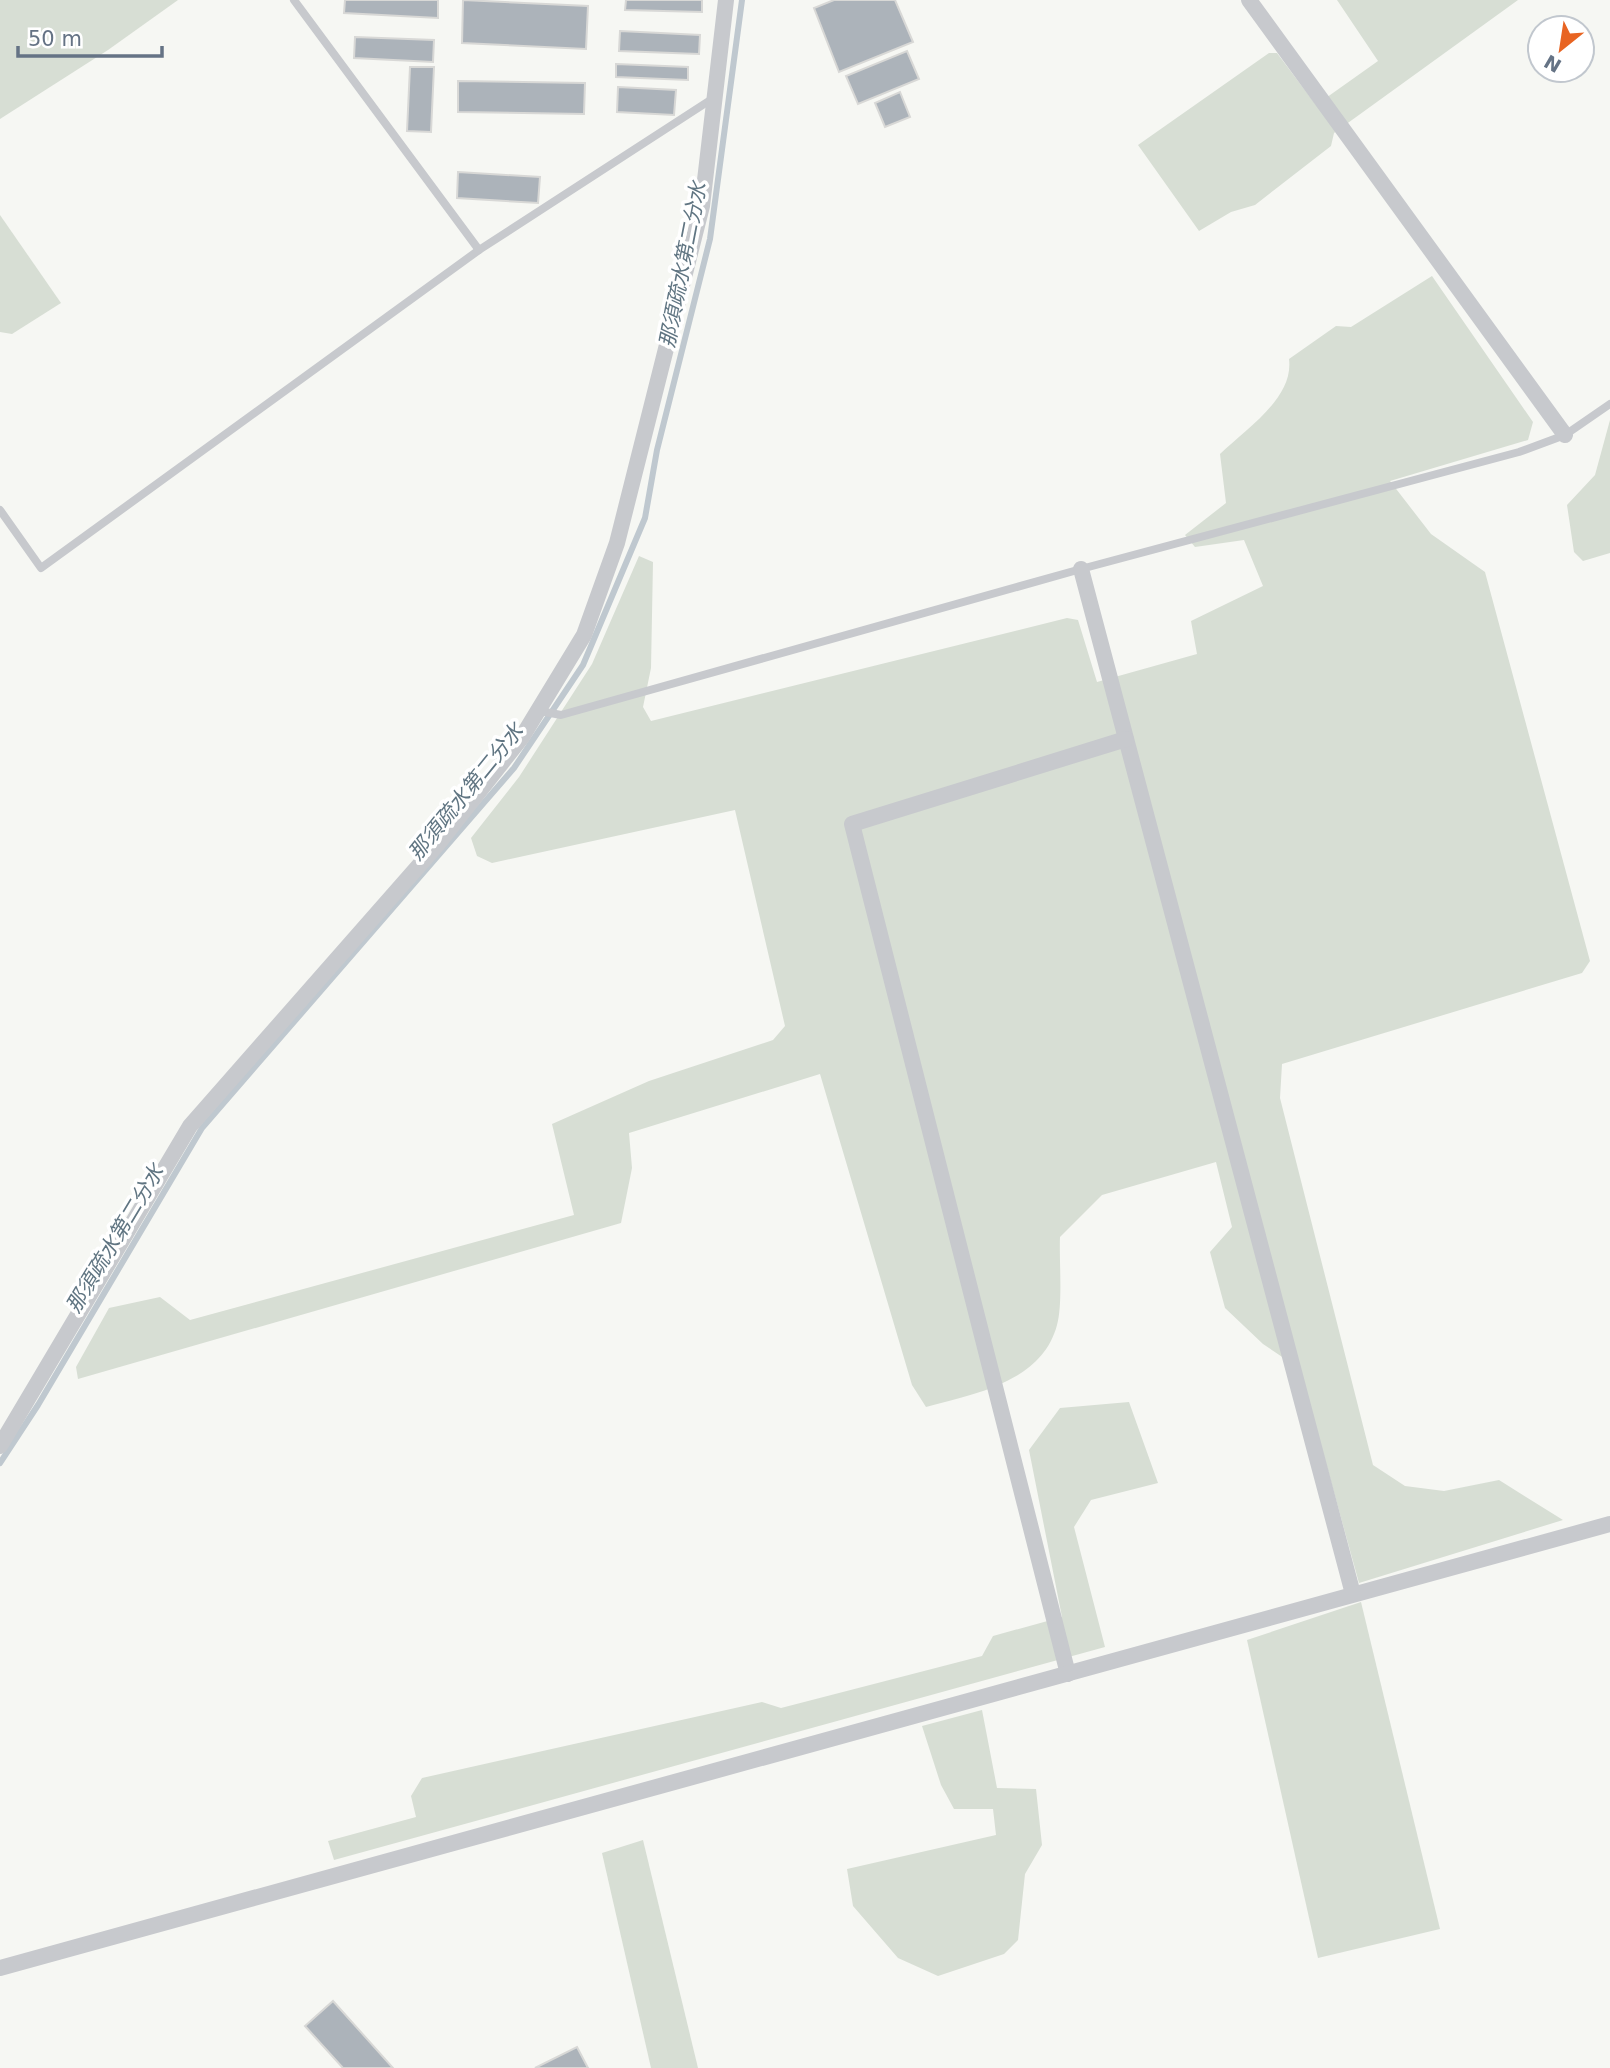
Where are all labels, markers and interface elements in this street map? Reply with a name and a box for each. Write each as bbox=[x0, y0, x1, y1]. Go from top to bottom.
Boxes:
scale bar bbox=[18, 14, 161, 58]
north arrow bbox=[1526, 14, 1596, 84]
text: 50 m bbox=[28, 27, 82, 51]
text: N bbox=[1540, 50, 1565, 77]
water label: 那須疏水第二分水 bbox=[655, 178, 711, 350]
water label: 那須疏水第二分水 bbox=[404, 718, 529, 865]
water label: 那須疏水第二分水 bbox=[61, 1159, 170, 1317]

